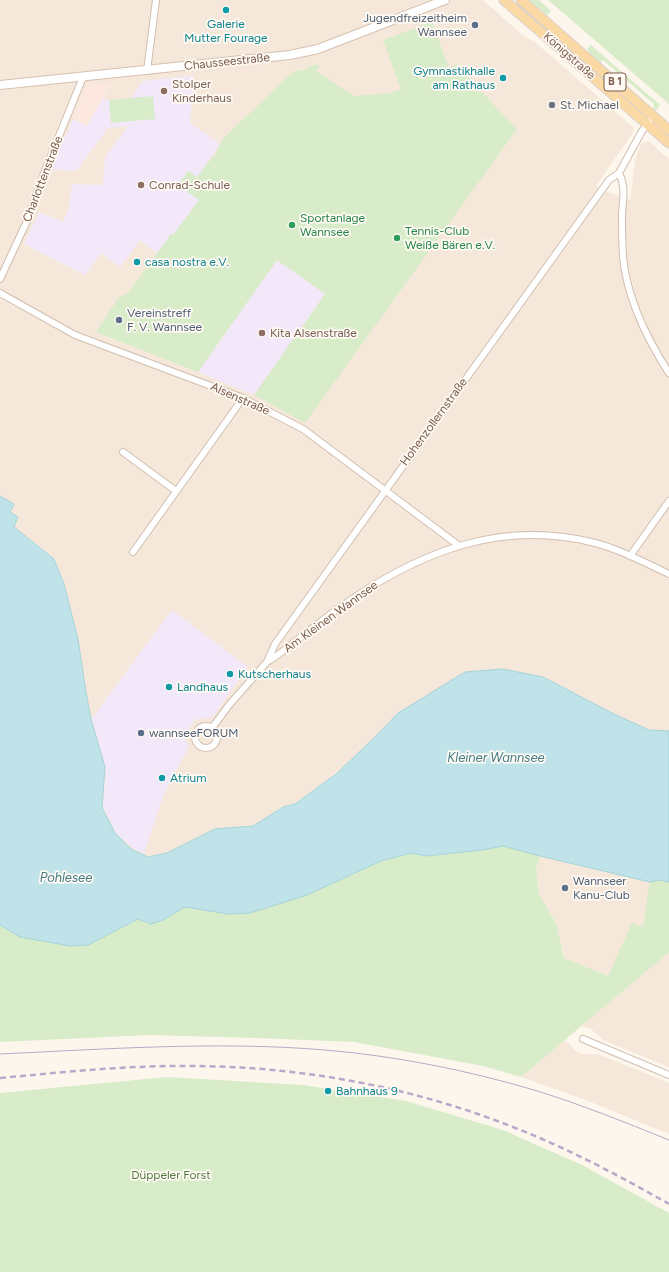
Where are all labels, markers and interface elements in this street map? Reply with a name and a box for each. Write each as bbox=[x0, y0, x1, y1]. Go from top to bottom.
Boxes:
marker: Galerie Mutter Fourage bbox=[221, 5, 231, 15]
place label: Jugendfreizeitheim Wannsee bbox=[363, 11, 467, 39]
place label: Galerie Mutter Fourage bbox=[184, 17, 268, 45]
marker: Jugendfreizeitheim Wannsee bbox=[470, 20, 480, 30]
street label: Königstraße bbox=[540, 29, 598, 83]
street label: Chausseestraße bbox=[183, 50, 271, 74]
place label: Gymnastikhalle am Rathaus bbox=[413, 64, 495, 92]
marker: Gymnastikhalle am Rathaus bbox=[498, 73, 508, 83]
road number: B 1 bbox=[604, 73, 626, 91]
place label: Stolper Kinderhaus bbox=[172, 77, 232, 105]
marker: Stolper Kinderhaus bbox=[159, 86, 169, 96]
place label: St. Michael bbox=[560, 98, 619, 112]
marker: St. Michael bbox=[547, 100, 557, 110]
street label: Charlottenstraße bbox=[20, 134, 66, 224]
place label: Conrad-Schule bbox=[149, 178, 230, 192]
marker: Conrad-Schule bbox=[136, 180, 146, 190]
place label: Sportanlage Wannsee bbox=[300, 211, 365, 239]
marker: Sportanlage Wannsee bbox=[287, 220, 297, 230]
place label: Tennis-Club Weiße Bären e.V. bbox=[405, 224, 495, 252]
marker: Tennis-Club Weiße Bären e.V. bbox=[392, 233, 402, 243]
place label: casa nostra e.V. bbox=[145, 255, 229, 269]
marker: casa nostra e.V. bbox=[132, 257, 142, 267]
place label: Vereinstreff F. V. Wannsee bbox=[127, 306, 202, 334]
marker: Vereinstreff F. V. Wannsee bbox=[114, 315, 124, 325]
place label: Kita Alsenstraße bbox=[270, 326, 357, 340]
marker: Kita Alsenstraße bbox=[257, 328, 267, 338]
street label: Hohenzollernstraße bbox=[397, 375, 471, 469]
street label: Alsenstraße bbox=[208, 380, 272, 418]
street label: Am Kleinen Wannsee bbox=[281, 578, 381, 656]
place label: Kutscherhaus bbox=[238, 667, 311, 681]
marker: Kutscherhaus bbox=[225, 669, 235, 679]
place label: Landhaus bbox=[177, 680, 228, 694]
marker: Landhaus bbox=[164, 682, 174, 692]
place label: wannseeFORUM bbox=[149, 726, 238, 740]
marker: wannseeFORUM bbox=[136, 728, 146, 738]
water label: Kleiner Wannsee bbox=[447, 750, 545, 766]
place label: Atrium bbox=[170, 771, 206, 785]
marker: Atrium bbox=[157, 773, 167, 783]
water label: Pohlesee bbox=[40, 870, 92, 886]
place label: Wannseer Kanu-Club bbox=[573, 874, 630, 902]
marker: Wannseer Kanu-Club bbox=[560, 883, 570, 893]
place label: Bahnhaus 9 bbox=[336, 1084, 398, 1098]
marker: Bahnhaus 9 bbox=[323, 1086, 333, 1096]
park label: Düppeler Forst bbox=[131, 1168, 211, 1182]

